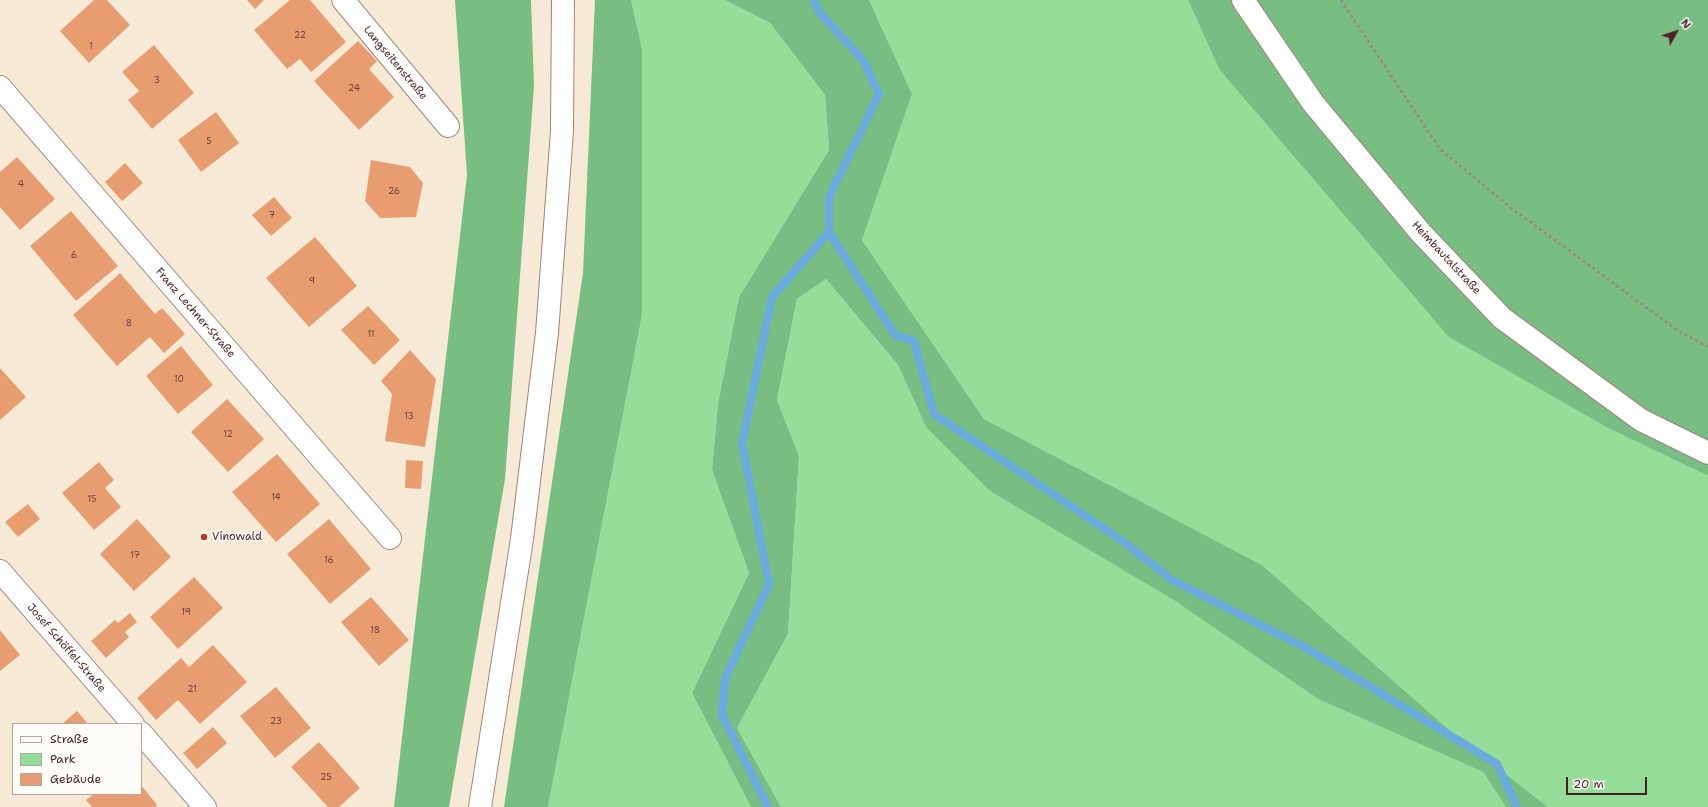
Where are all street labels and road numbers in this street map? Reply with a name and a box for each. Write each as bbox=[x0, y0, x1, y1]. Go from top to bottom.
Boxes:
street label: Langseitenstraße bbox=[360, 23, 430, 103]
street label: Heimbautalstraße bbox=[1409, 219, 1483, 297]
street label: Franz Lechner-Straße bbox=[152, 265, 238, 361]
street label: Josef Schöffel-Straße bbox=[24, 601, 108, 695]

